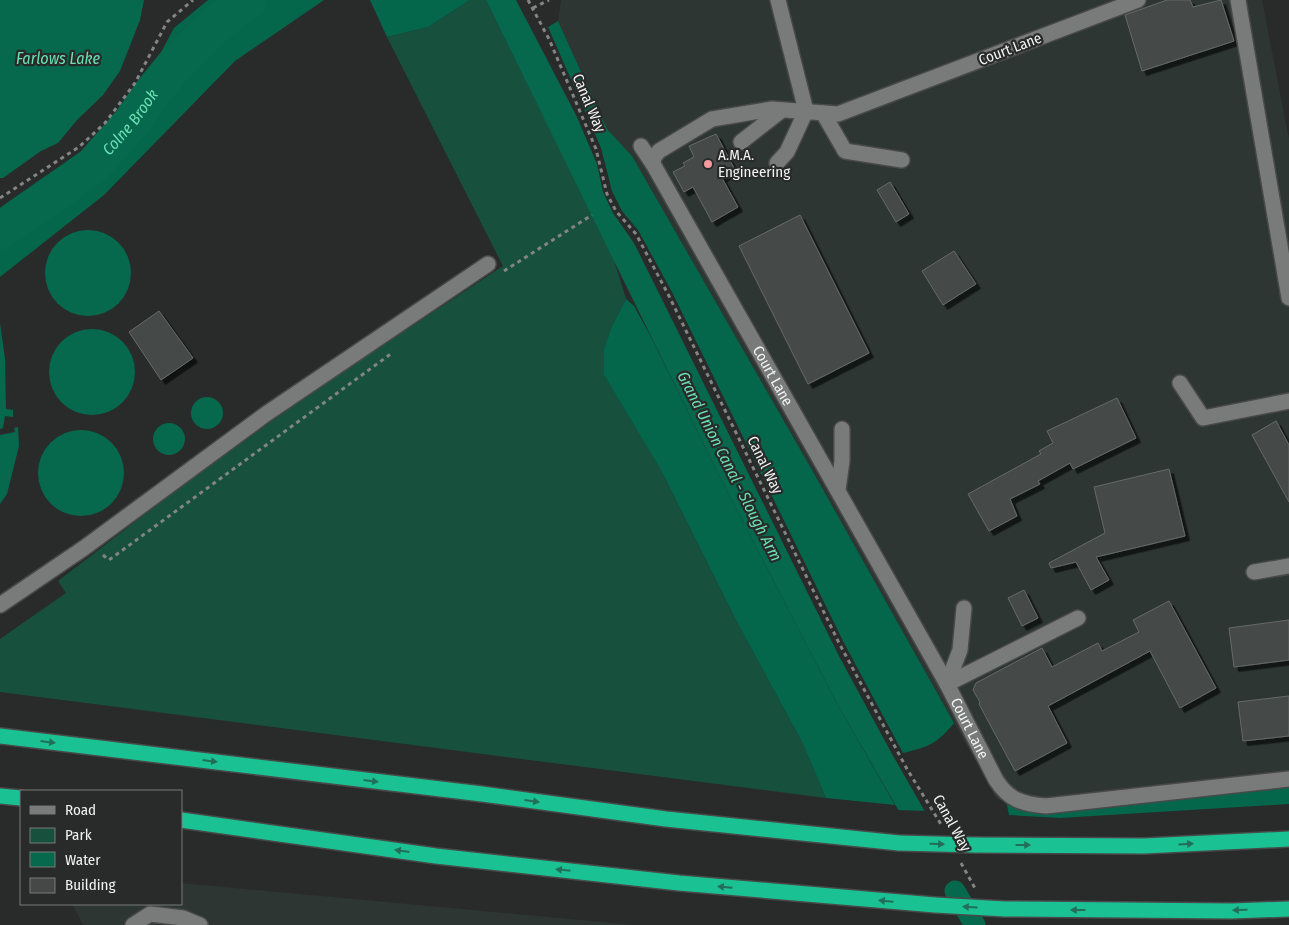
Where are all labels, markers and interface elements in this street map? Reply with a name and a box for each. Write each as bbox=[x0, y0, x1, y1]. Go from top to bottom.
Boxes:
street label: Court Lane bbox=[976, 29, 1044, 69]
water label: Farlows Lake bbox=[16, 49, 100, 68]
street label: Canal Way bbox=[569, 71, 610, 135]
water label: Colne Brook bbox=[98, 86, 162, 159]
place label: A.M.A. Engineering bbox=[718, 146, 790, 181]
marker: A.M.A. Engineering bbox=[702, 158, 714, 170]
street label: Court Lane bbox=[749, 343, 797, 409]
water label: Grand Union Canal - Slough Arm bbox=[673, 368, 786, 564]
street label: Canal Way bbox=[743, 433, 787, 497]
street label: Court Lane bbox=[947, 695, 993, 762]
one-way arrow bbox=[41, 738, 57, 746]
one-way arrow bbox=[202, 757, 218, 765]
one-way arrow bbox=[363, 777, 379, 785]
legend bbox=[20, 790, 182, 905]
street label: Canal Way bbox=[929, 792, 975, 855]
one-way arrow bbox=[525, 797, 541, 805]
text: Road bbox=[65, 801, 96, 819]
text: Park bbox=[65, 826, 92, 844]
one-way arrow bbox=[929, 840, 945, 848]
one-way arrow bbox=[1178, 840, 1194, 848]
one-way arrow bbox=[1016, 842, 1032, 850]
one-way arrow bbox=[393, 847, 409, 855]
text: Water bbox=[65, 851, 101, 869]
one-way arrow bbox=[555, 866, 571, 874]
text: Building bbox=[65, 876, 116, 894]
one-way arrow bbox=[716, 883, 732, 891]
one-way arrow bbox=[878, 897, 894, 905]
one-way arrow bbox=[962, 903, 978, 911]
one-way arrow bbox=[1070, 905, 1086, 913]
one-way arrow bbox=[1232, 907, 1248, 915]

